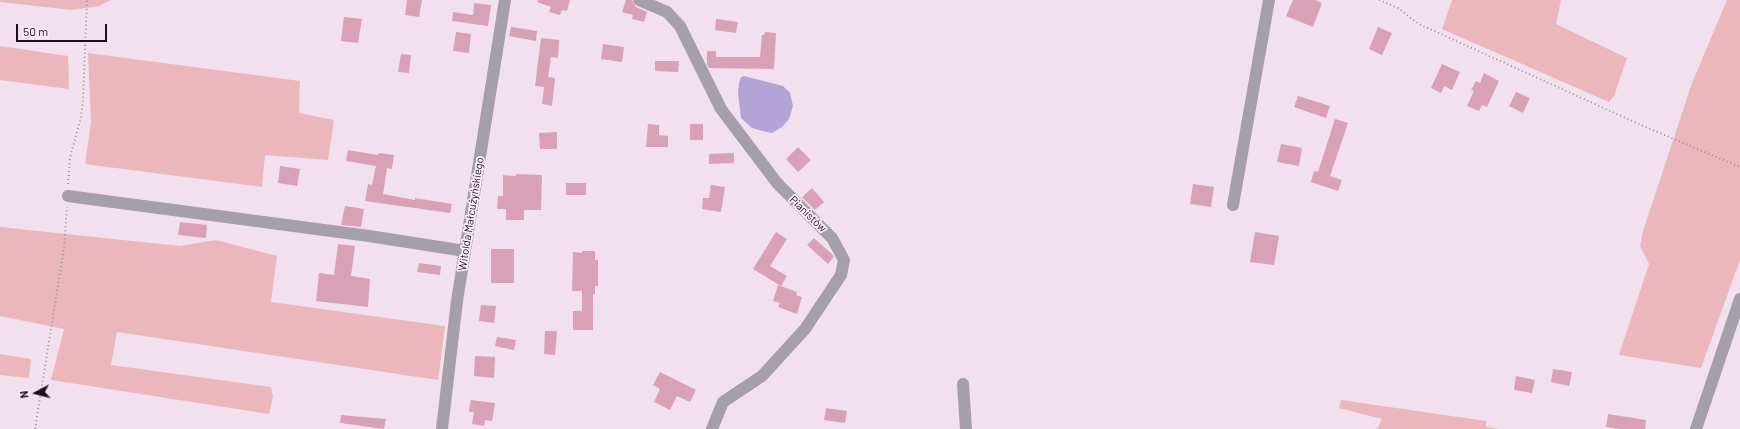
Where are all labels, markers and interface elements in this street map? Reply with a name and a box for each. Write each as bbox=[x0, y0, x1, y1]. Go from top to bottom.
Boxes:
scale bar bbox=[18, 16, 109, 42]
text: 50 m bbox=[23, 24, 48, 38]
street label: Witolda Małcużyńskiego bbox=[456, 156, 486, 272]
street label: Pianistów bbox=[787, 193, 829, 235]
north arrow bbox=[16, 373, 56, 413]
text: N bbox=[17, 390, 30, 399]

